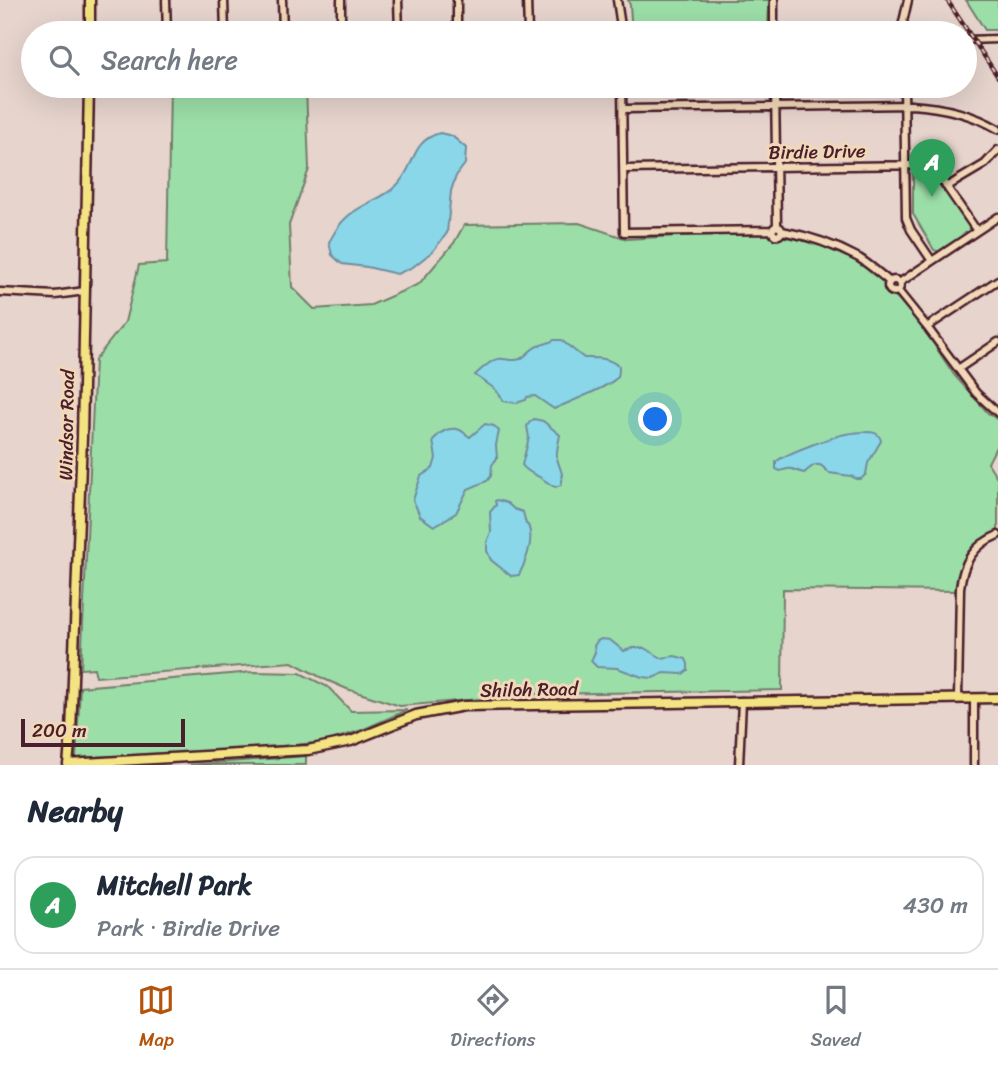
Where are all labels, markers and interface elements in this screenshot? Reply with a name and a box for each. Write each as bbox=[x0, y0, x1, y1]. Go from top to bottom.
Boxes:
search box bbox=[21, 21, 977, 98]
text: Search here bbox=[101, 37, 238, 83]
icon: search bbox=[45, 41, 83, 79]
street label: Birdie Drive bbox=[768, 134, 866, 169]
pin: A bbox=[909, 139, 955, 197]
street label: Windsor Road bbox=[49, 368, 84, 481]
your location bbox=[638, 402, 672, 436]
street label: Shiloh Road bbox=[480, 672, 580, 707]
text: 200 m bbox=[32, 714, 87, 747]
scale bar bbox=[21, 716, 186, 748]
text: Nearby bbox=[28, 784, 123, 838]
text: Mitchell Park bbox=[97, 862, 252, 908]
text: A bbox=[45, 885, 61, 926]
text: 430 m bbox=[903, 885, 968, 926]
text: Park · Birdie Drive bbox=[97, 908, 280, 949]
tab: Map bbox=[137, 981, 175, 1056]
tab: Directions bbox=[450, 981, 536, 1056]
tab: Saved bbox=[810, 981, 861, 1056]

